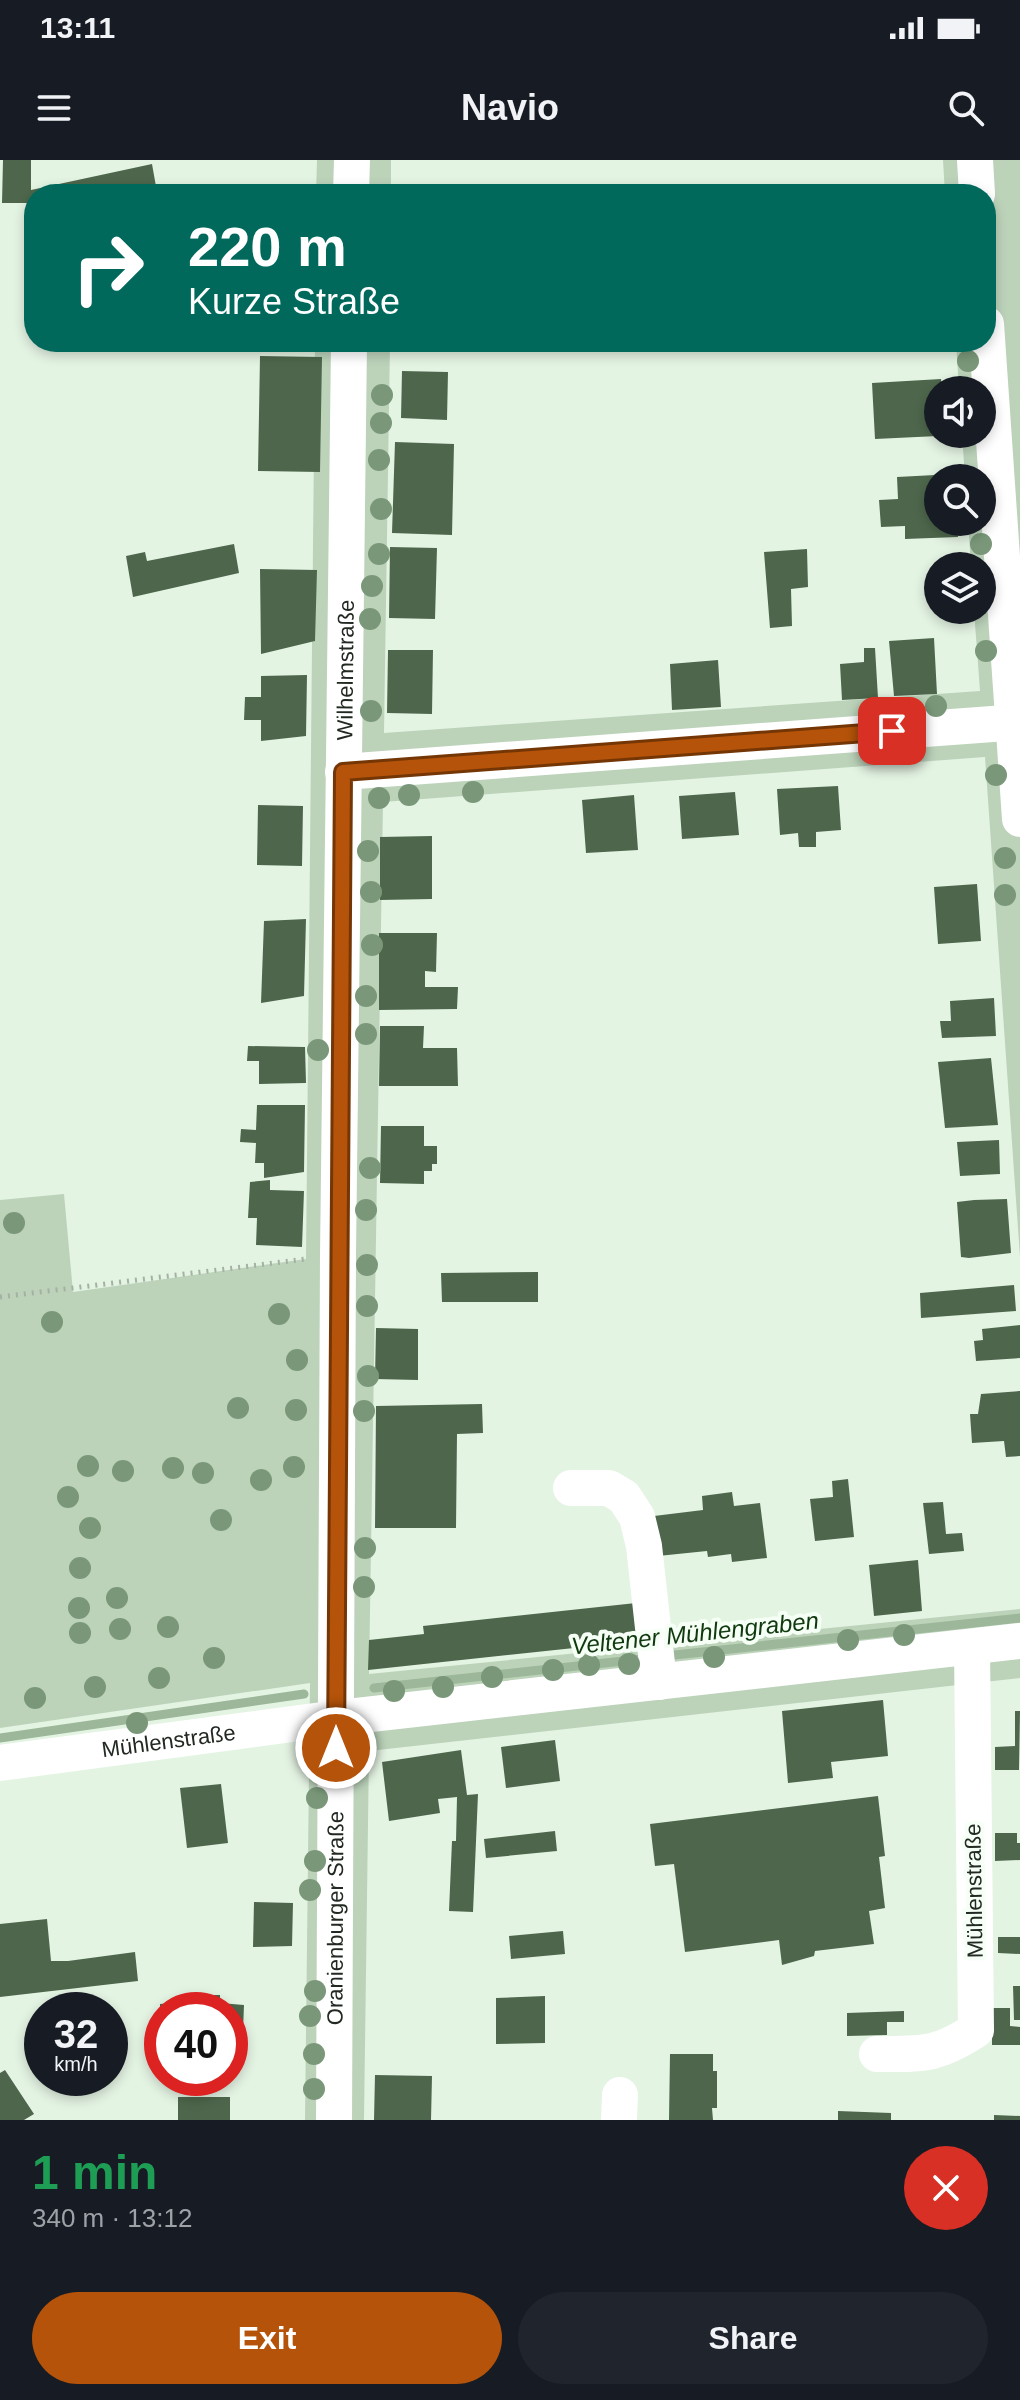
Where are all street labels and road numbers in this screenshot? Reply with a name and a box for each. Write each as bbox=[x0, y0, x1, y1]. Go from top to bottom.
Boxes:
street label: Wilhelmstraße bbox=[332, 600, 358, 741]
street label: Mühlenstraße bbox=[100, 1719, 237, 1762]
street label: Oranienburger Straße bbox=[322, 1811, 348, 2025]
street label: Mühlenstraße bbox=[960, 1824, 988, 1958]

